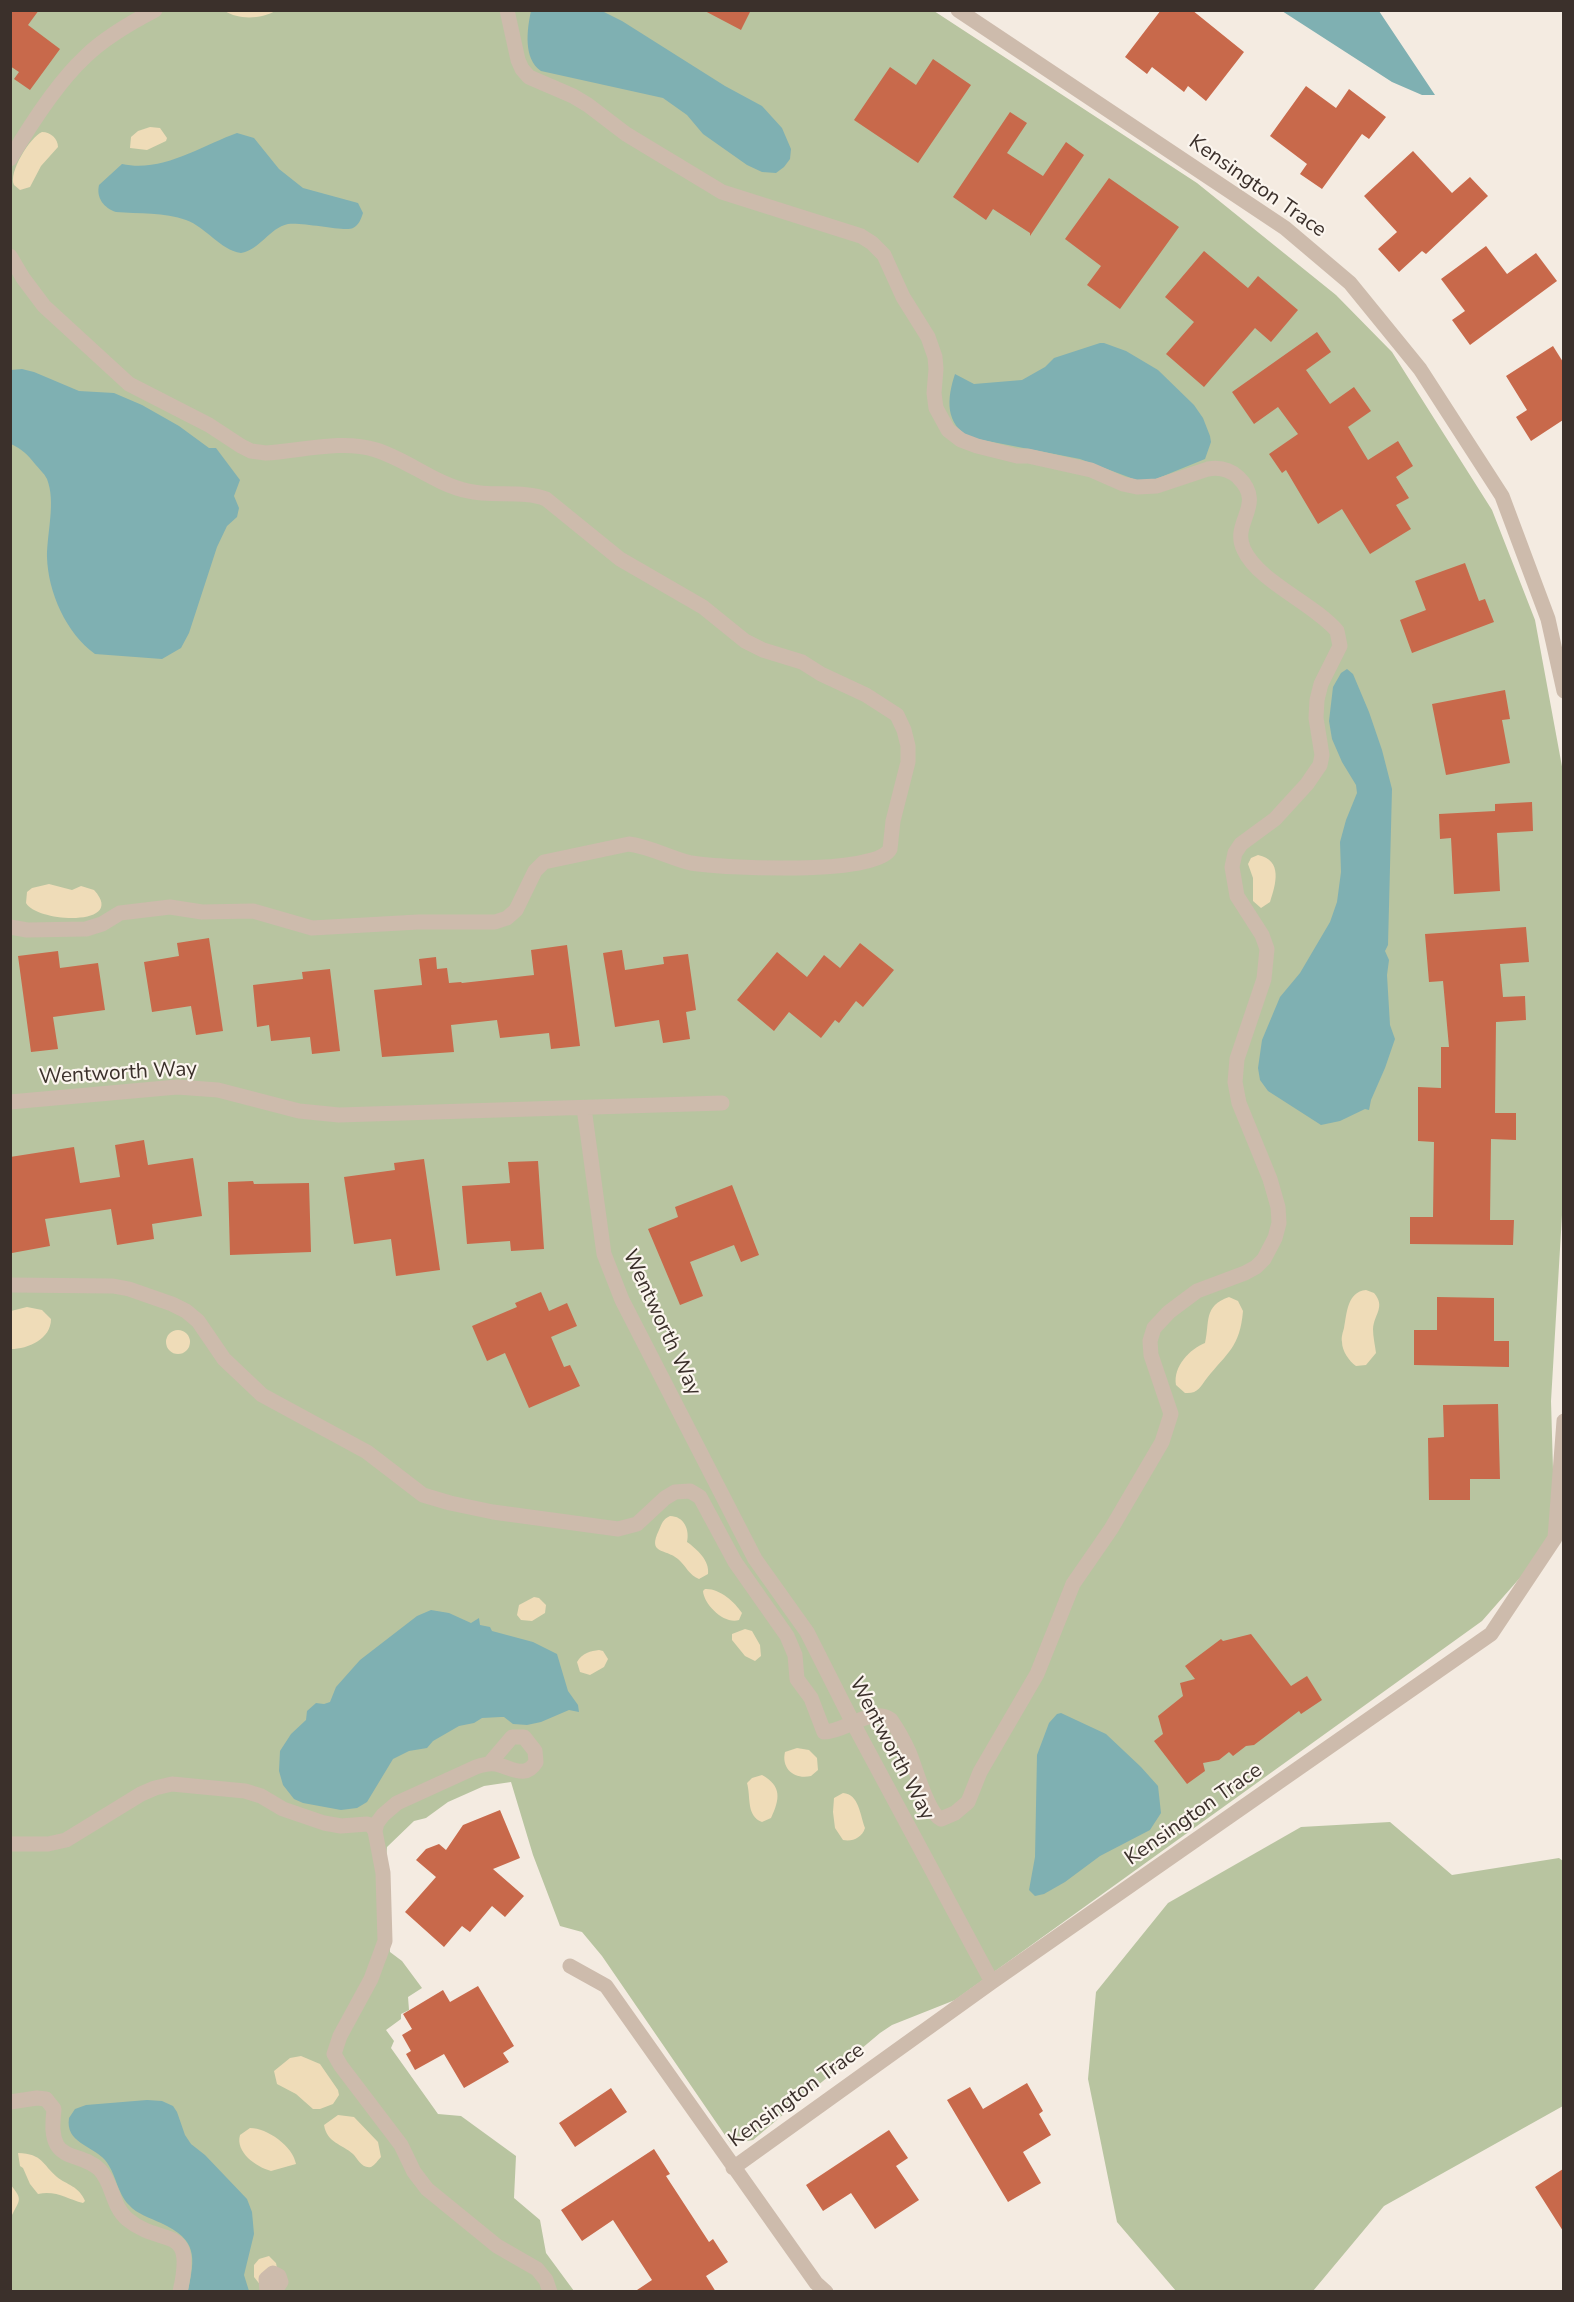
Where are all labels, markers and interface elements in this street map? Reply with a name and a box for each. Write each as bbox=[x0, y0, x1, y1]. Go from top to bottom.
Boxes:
street label: Kensington Trace bbox=[1184, 130, 1330, 244]
street label: Wentworth Way bbox=[38, 1057, 198, 1091]
street label: Wentworth Way bbox=[616, 1246, 706, 1400]
street label: Wentworth Way bbox=[843, 1673, 939, 1825]
street label: Kensington Trace bbox=[1121, 1758, 1267, 1872]
street label: Kensington Trace bbox=[724, 2038, 870, 2154]

